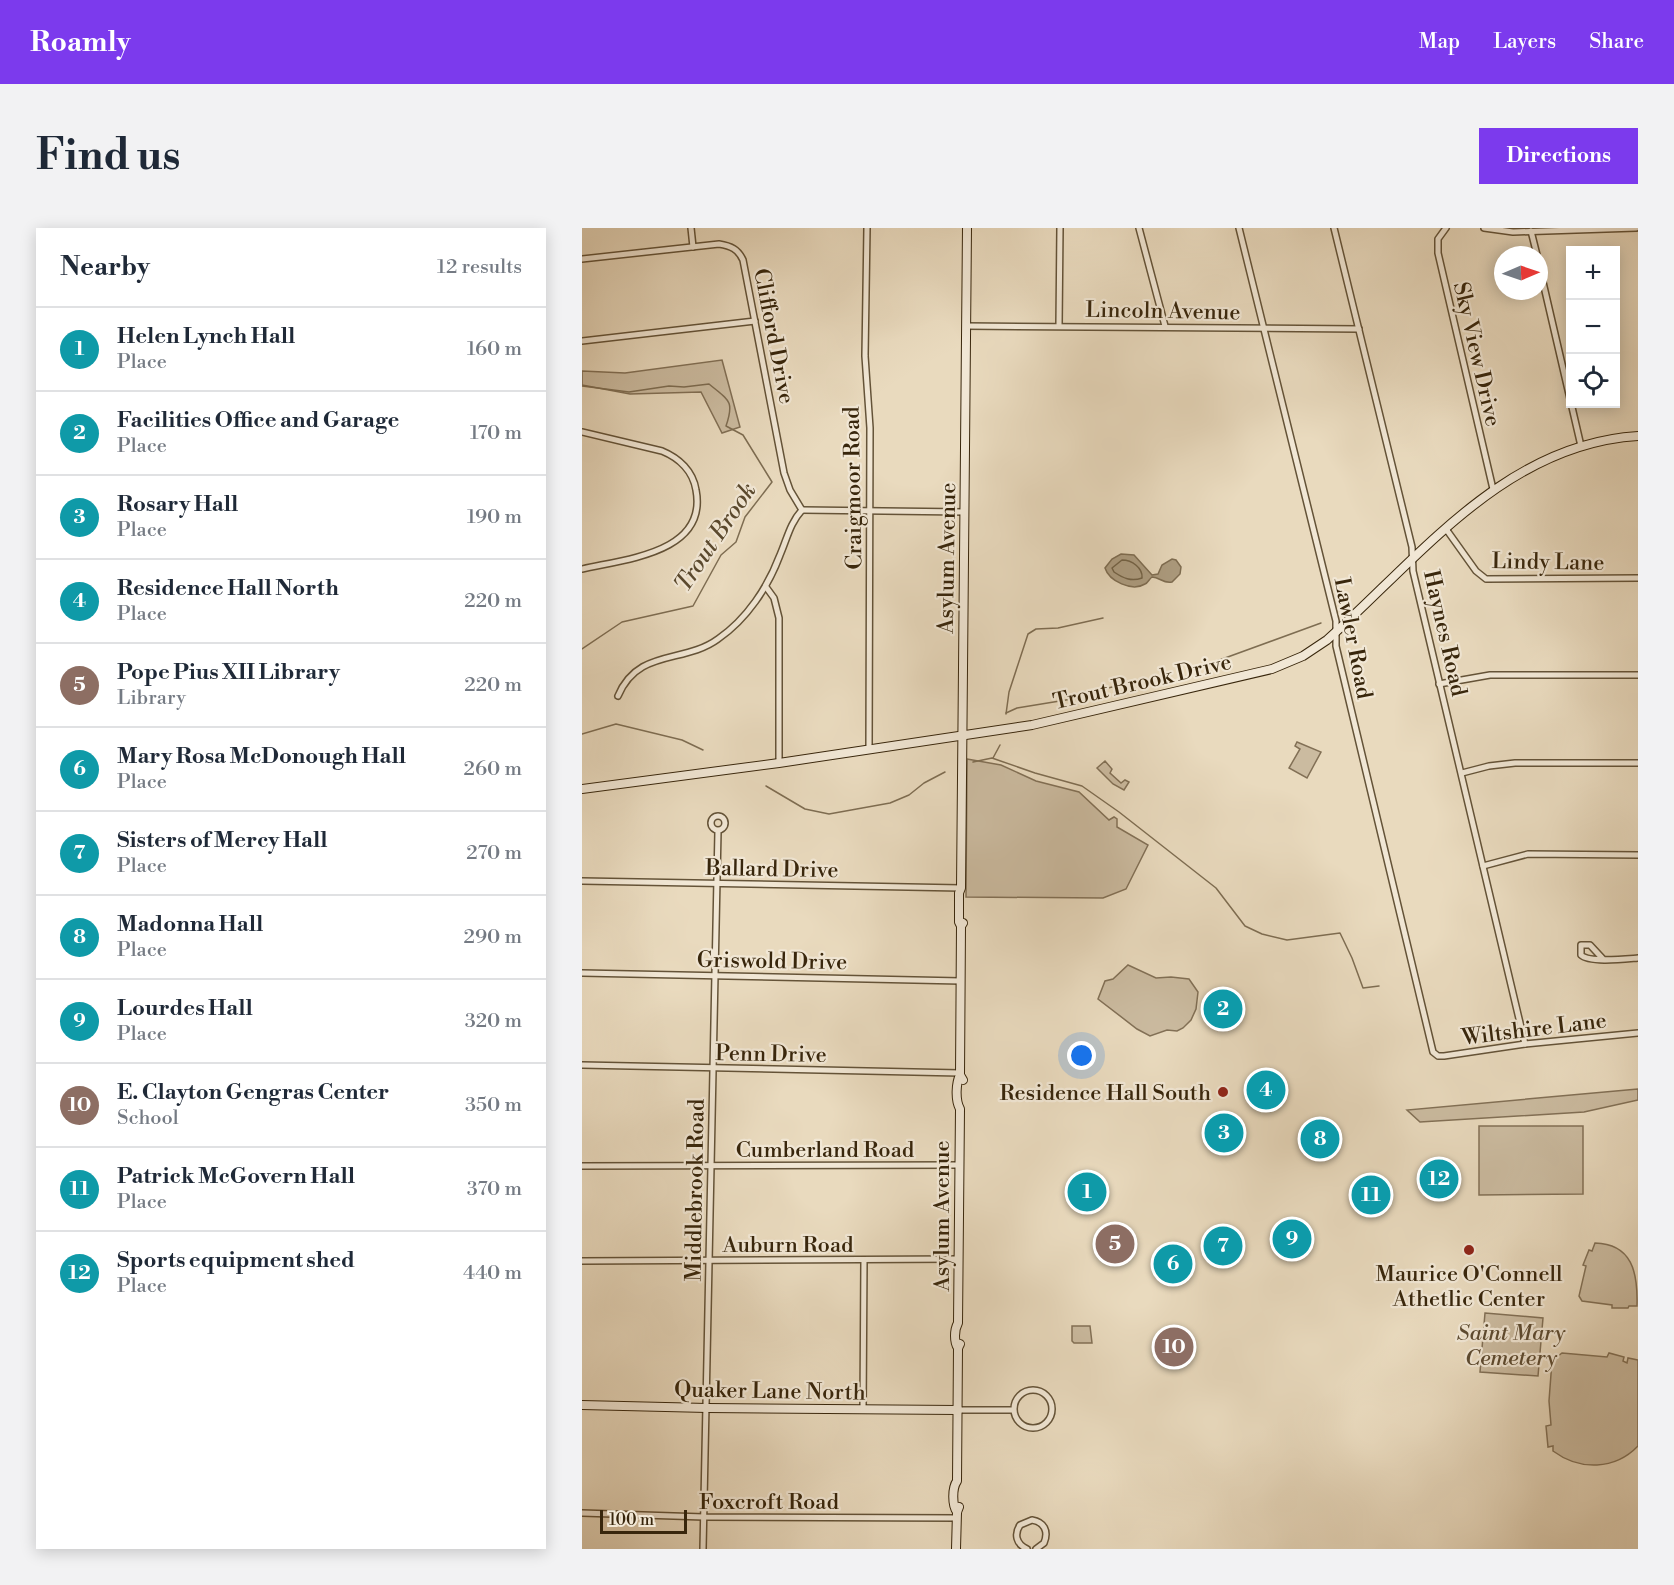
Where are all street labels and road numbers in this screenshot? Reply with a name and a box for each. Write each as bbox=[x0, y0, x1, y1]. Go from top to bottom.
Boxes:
street label: Clifford Drive bbox=[747, 266, 800, 406]
street label: Sky View Drive bbox=[1447, 279, 1506, 429]
street label: Lincoln Avenue bbox=[1085, 297, 1241, 326]
street label: Craigmoor Road bbox=[839, 406, 868, 570]
street label: Asylum Avenue bbox=[933, 482, 962, 635]
street label: Lindy Lane bbox=[1491, 548, 1605, 577]
street label: Haynes Road bbox=[1417, 568, 1472, 700]
street label: Lawler Road bbox=[1328, 575, 1378, 702]
street label: Trout Brook Drive bbox=[1050, 649, 1234, 716]
street label: Ballard Drive bbox=[704, 855, 839, 884]
street label: Griswold Drive bbox=[697, 947, 847, 976]
street label: Wiltshire Lane bbox=[1459, 1007, 1608, 1052]
street label: Penn Drive bbox=[715, 1040, 827, 1069]
street label: Middlebrook Road bbox=[680, 1098, 711, 1282]
street label: Cumberland Road bbox=[736, 1137, 915, 1164]
street label: Asylum Avenue bbox=[929, 1140, 956, 1293]
street label: Auburn Road bbox=[721, 1232, 854, 1259]
street label: Quaker Lane North bbox=[674, 1376, 866, 1407]
street label: Foxcroft Road bbox=[699, 1489, 839, 1516]

